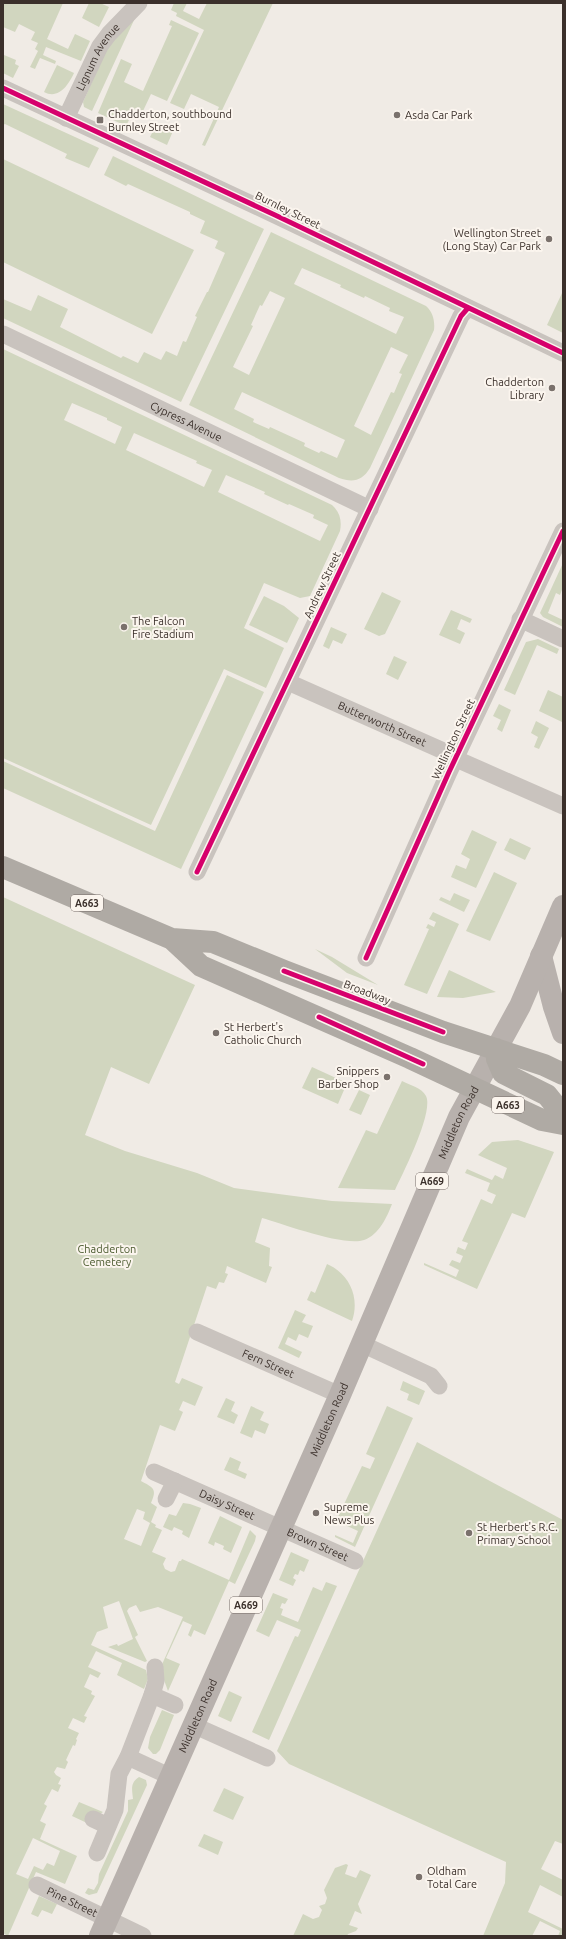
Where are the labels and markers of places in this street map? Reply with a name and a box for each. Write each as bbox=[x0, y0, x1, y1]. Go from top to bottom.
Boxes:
place label: Chadderton, southbound Burnley Street bbox=[108, 108, 232, 133]
place label: Asda Car Park bbox=[405, 109, 473, 121]
marker: Asda Car Park bbox=[392, 110, 402, 120]
marker: Chadderton, southbound Burnley Street bbox=[95, 115, 105, 125]
place label: Wellington Street (Long Stay) Car Park bbox=[442, 227, 542, 253]
marker: Wellington Street (Long Stay) Car Park bbox=[544, 234, 554, 244]
place label: Chadderton Library bbox=[485, 376, 545, 401]
marker: Chadderton Library bbox=[547, 383, 557, 393]
place label: The Falcon Fire Stadium bbox=[132, 615, 194, 640]
marker: The Falcon Fire Stadium bbox=[119, 622, 129, 632]
place label: St Herbert's Catholic Church bbox=[224, 1021, 302, 1046]
marker: St Herbert's Catholic Church bbox=[211, 1028, 221, 1038]
place label: Snippers Barber Shop bbox=[318, 1065, 379, 1090]
marker: Snippers Barber Shop bbox=[382, 1072, 392, 1082]
place label: Supreme News Plus bbox=[324, 1501, 374, 1526]
marker: Supreme News Plus bbox=[311, 1508, 321, 1518]
place label: St Herbert's R.C. Primary School bbox=[477, 1521, 558, 1546]
marker: St Herbert's R.C. Primary School bbox=[464, 1528, 474, 1538]
place label: Oldham Total Care bbox=[427, 1865, 477, 1890]
marker: Oldham Total Care bbox=[414, 1872, 424, 1882]

